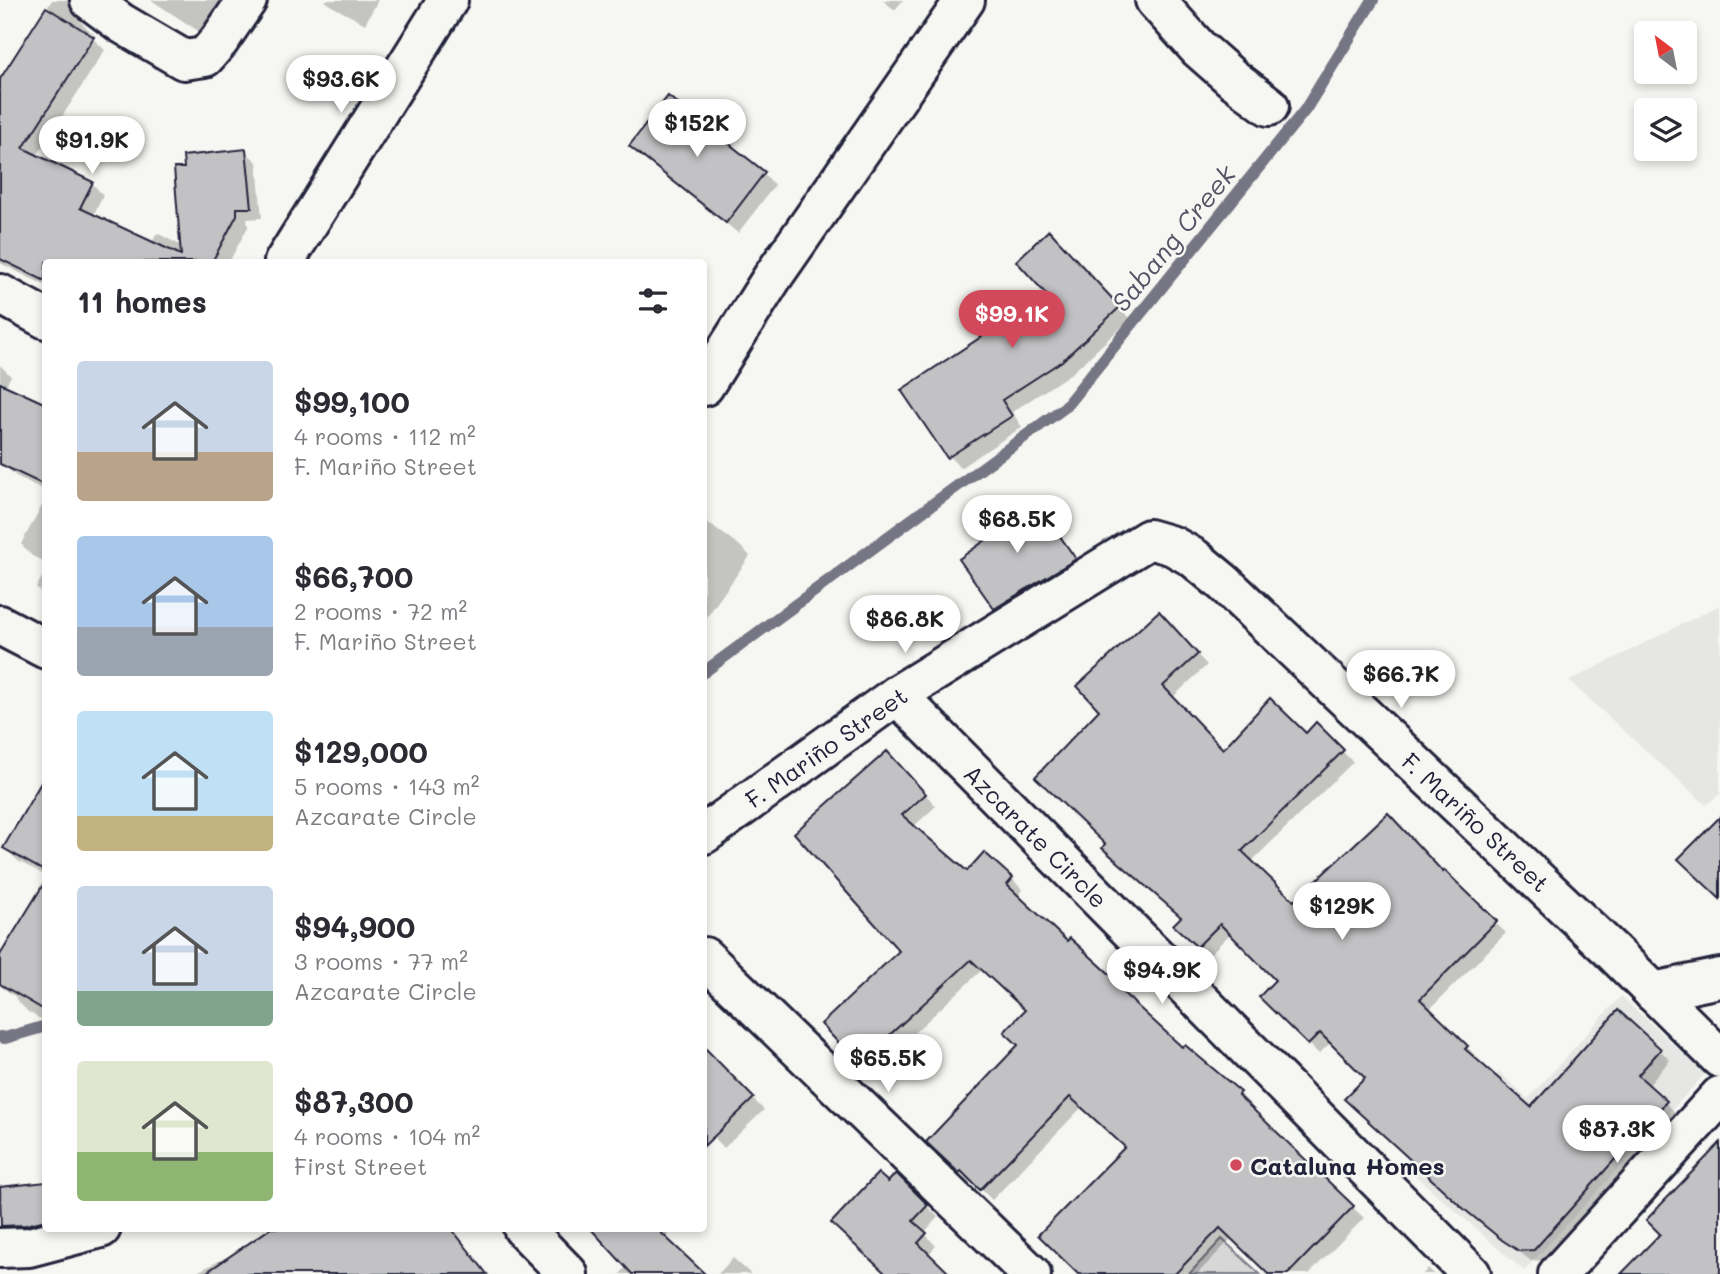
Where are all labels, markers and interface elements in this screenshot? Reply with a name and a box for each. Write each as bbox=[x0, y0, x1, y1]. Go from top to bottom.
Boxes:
north arrow bbox=[1634, 21, 1698, 84]
map controls bbox=[1634, 21, 1697, 161]
pin: $93.6K bbox=[284, 55, 398, 115]
text: $93.6K bbox=[302, 63, 380, 93]
button: layers bbox=[1634, 98, 1697, 161]
pin: $152K bbox=[648, 100, 746, 159]
text: $152K bbox=[664, 107, 730, 137]
pin: $91.9K bbox=[35, 116, 149, 176]
text: $91.9K bbox=[55, 124, 129, 154]
water label: Sabang Creek bbox=[1103, 157, 1243, 318]
text: 11 homes bbox=[77, 281, 207, 321]
icon: filters bbox=[634, 282, 672, 320]
pin: $99.1K bbox=[955, 290, 1069, 350]
text: $99.1K bbox=[975, 298, 1049, 328]
text: $99,100 bbox=[294, 381, 410, 421]
icon: home bbox=[133, 389, 217, 473]
text: 4 rooms · 112 m² bbox=[294, 421, 476, 451]
text: F. Mariño Street bbox=[294, 451, 477, 481]
pin: $68.5K bbox=[960, 496, 1074, 555]
text: $68.5K bbox=[978, 503, 1056, 533]
text: $66,700 bbox=[294, 556, 413, 596]
icon: home bbox=[133, 564, 217, 648]
text: 2 rooms · 72 m² bbox=[294, 596, 467, 626]
pin: $86.8K bbox=[848, 596, 962, 655]
text: $86.8K bbox=[866, 603, 944, 633]
text: F. Mariño Street bbox=[294, 626, 477, 656]
pin: $66.7K bbox=[1344, 650, 1458, 710]
text: $66.7K bbox=[1362, 658, 1440, 688]
street label: F. Mariño Street bbox=[739, 680, 913, 814]
text: $129,000 bbox=[294, 731, 428, 771]
icon: home bbox=[133, 739, 217, 823]
street label: F. Mariño Street bbox=[1396, 746, 1556, 898]
street label: Azcarate Circle bbox=[958, 758, 1114, 914]
text: 5 rooms · 143 m² bbox=[294, 771, 480, 801]
text: Azcarate Circle bbox=[294, 801, 477, 831]
pin: $129K bbox=[1293, 883, 1391, 942]
text: $129K bbox=[1309, 890, 1375, 920]
text: $94,900 bbox=[294, 906, 415, 946]
icon: home bbox=[133, 914, 217, 998]
text: 3 rooms · 77 m² bbox=[294, 946, 468, 976]
pin: $94.9K bbox=[1105, 946, 1219, 1006]
text: $94.9K bbox=[1123, 954, 1201, 984]
text: Azcarate Circle bbox=[294, 976, 477, 1006]
pin: $65.5K bbox=[831, 1034, 945, 1094]
text: $65.5K bbox=[849, 1042, 927, 1072]
text: $87,300 bbox=[294, 1081, 414, 1121]
icon: home bbox=[133, 1089, 217, 1173]
pin: $87.3K bbox=[1560, 1106, 1674, 1165]
text: $87.3K bbox=[1578, 1113, 1656, 1143]
text: 4 rooms · 104 m² bbox=[294, 1121, 480, 1151]
place label: Cataluna Homes bbox=[1250, 1150, 1445, 1181]
text: First Street bbox=[294, 1151, 427, 1181]
marker: Cataluna Homes bbox=[1228, 1157, 1244, 1173]

